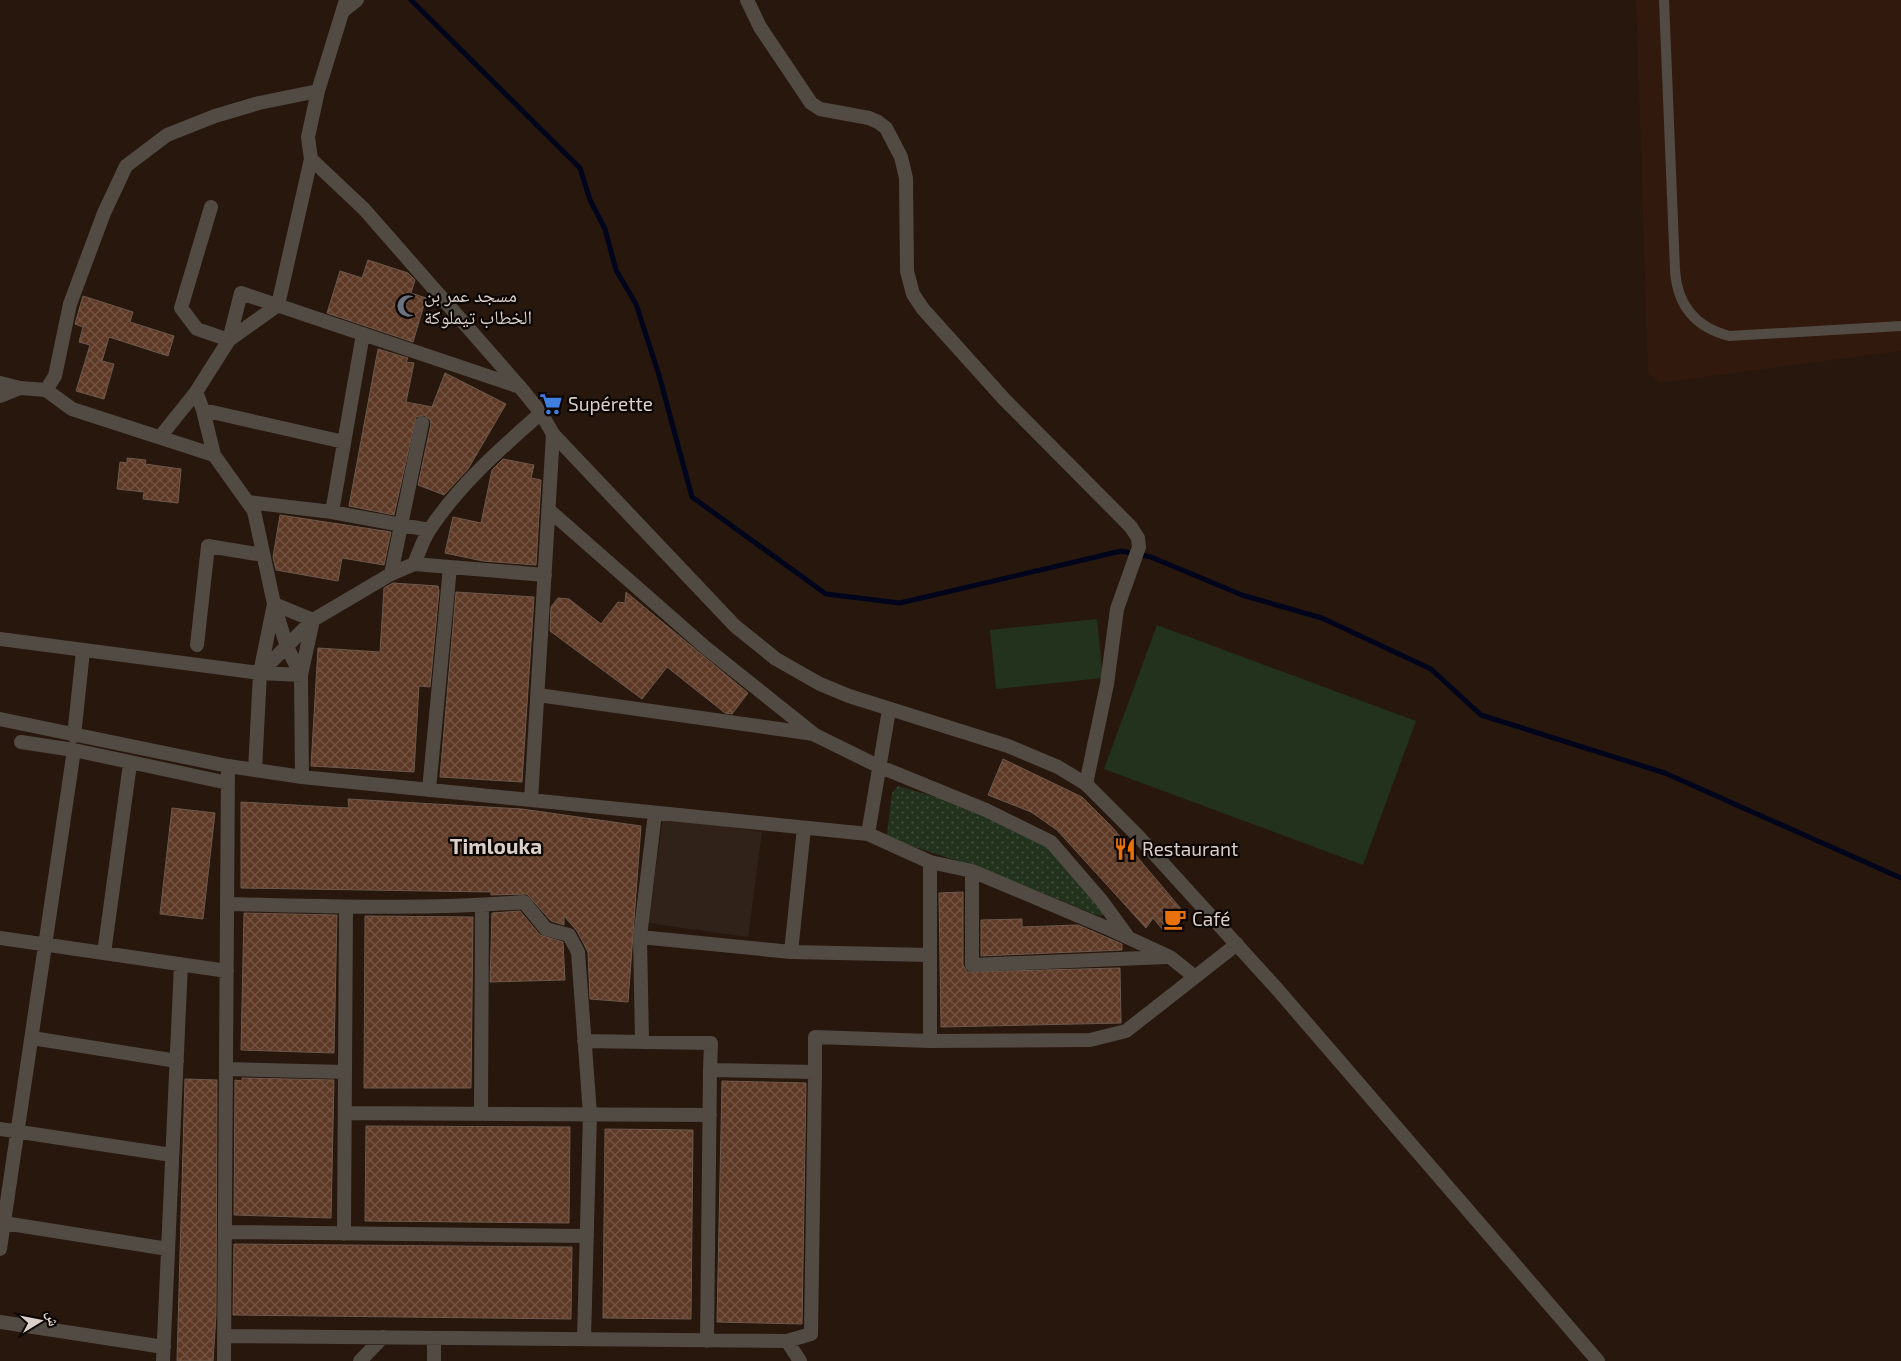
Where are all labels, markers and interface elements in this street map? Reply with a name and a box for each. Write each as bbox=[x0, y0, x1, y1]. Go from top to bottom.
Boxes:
place label: مسجد عمر بن الخطاب تيملوكة bbox=[424, 283, 532, 329]
mosque icon: مسجد عمر بن الخطاب تيملوكة bbox=[395, 293, 421, 319]
supermarket icon: Supérette bbox=[538, 391, 564, 417]
place label: Supérette bbox=[568, 392, 653, 415]
district label: Timlouka bbox=[450, 833, 542, 858]
restaurant icon: Restaurant bbox=[1112, 836, 1138, 862]
place label: Restaurant bbox=[1142, 837, 1238, 860]
cafe icon: Café bbox=[1162, 906, 1188, 932]
place label: Café bbox=[1192, 907, 1231, 930]
north arrow bbox=[15, 1296, 65, 1346]
text: ش bbox=[43, 1310, 63, 1328]

